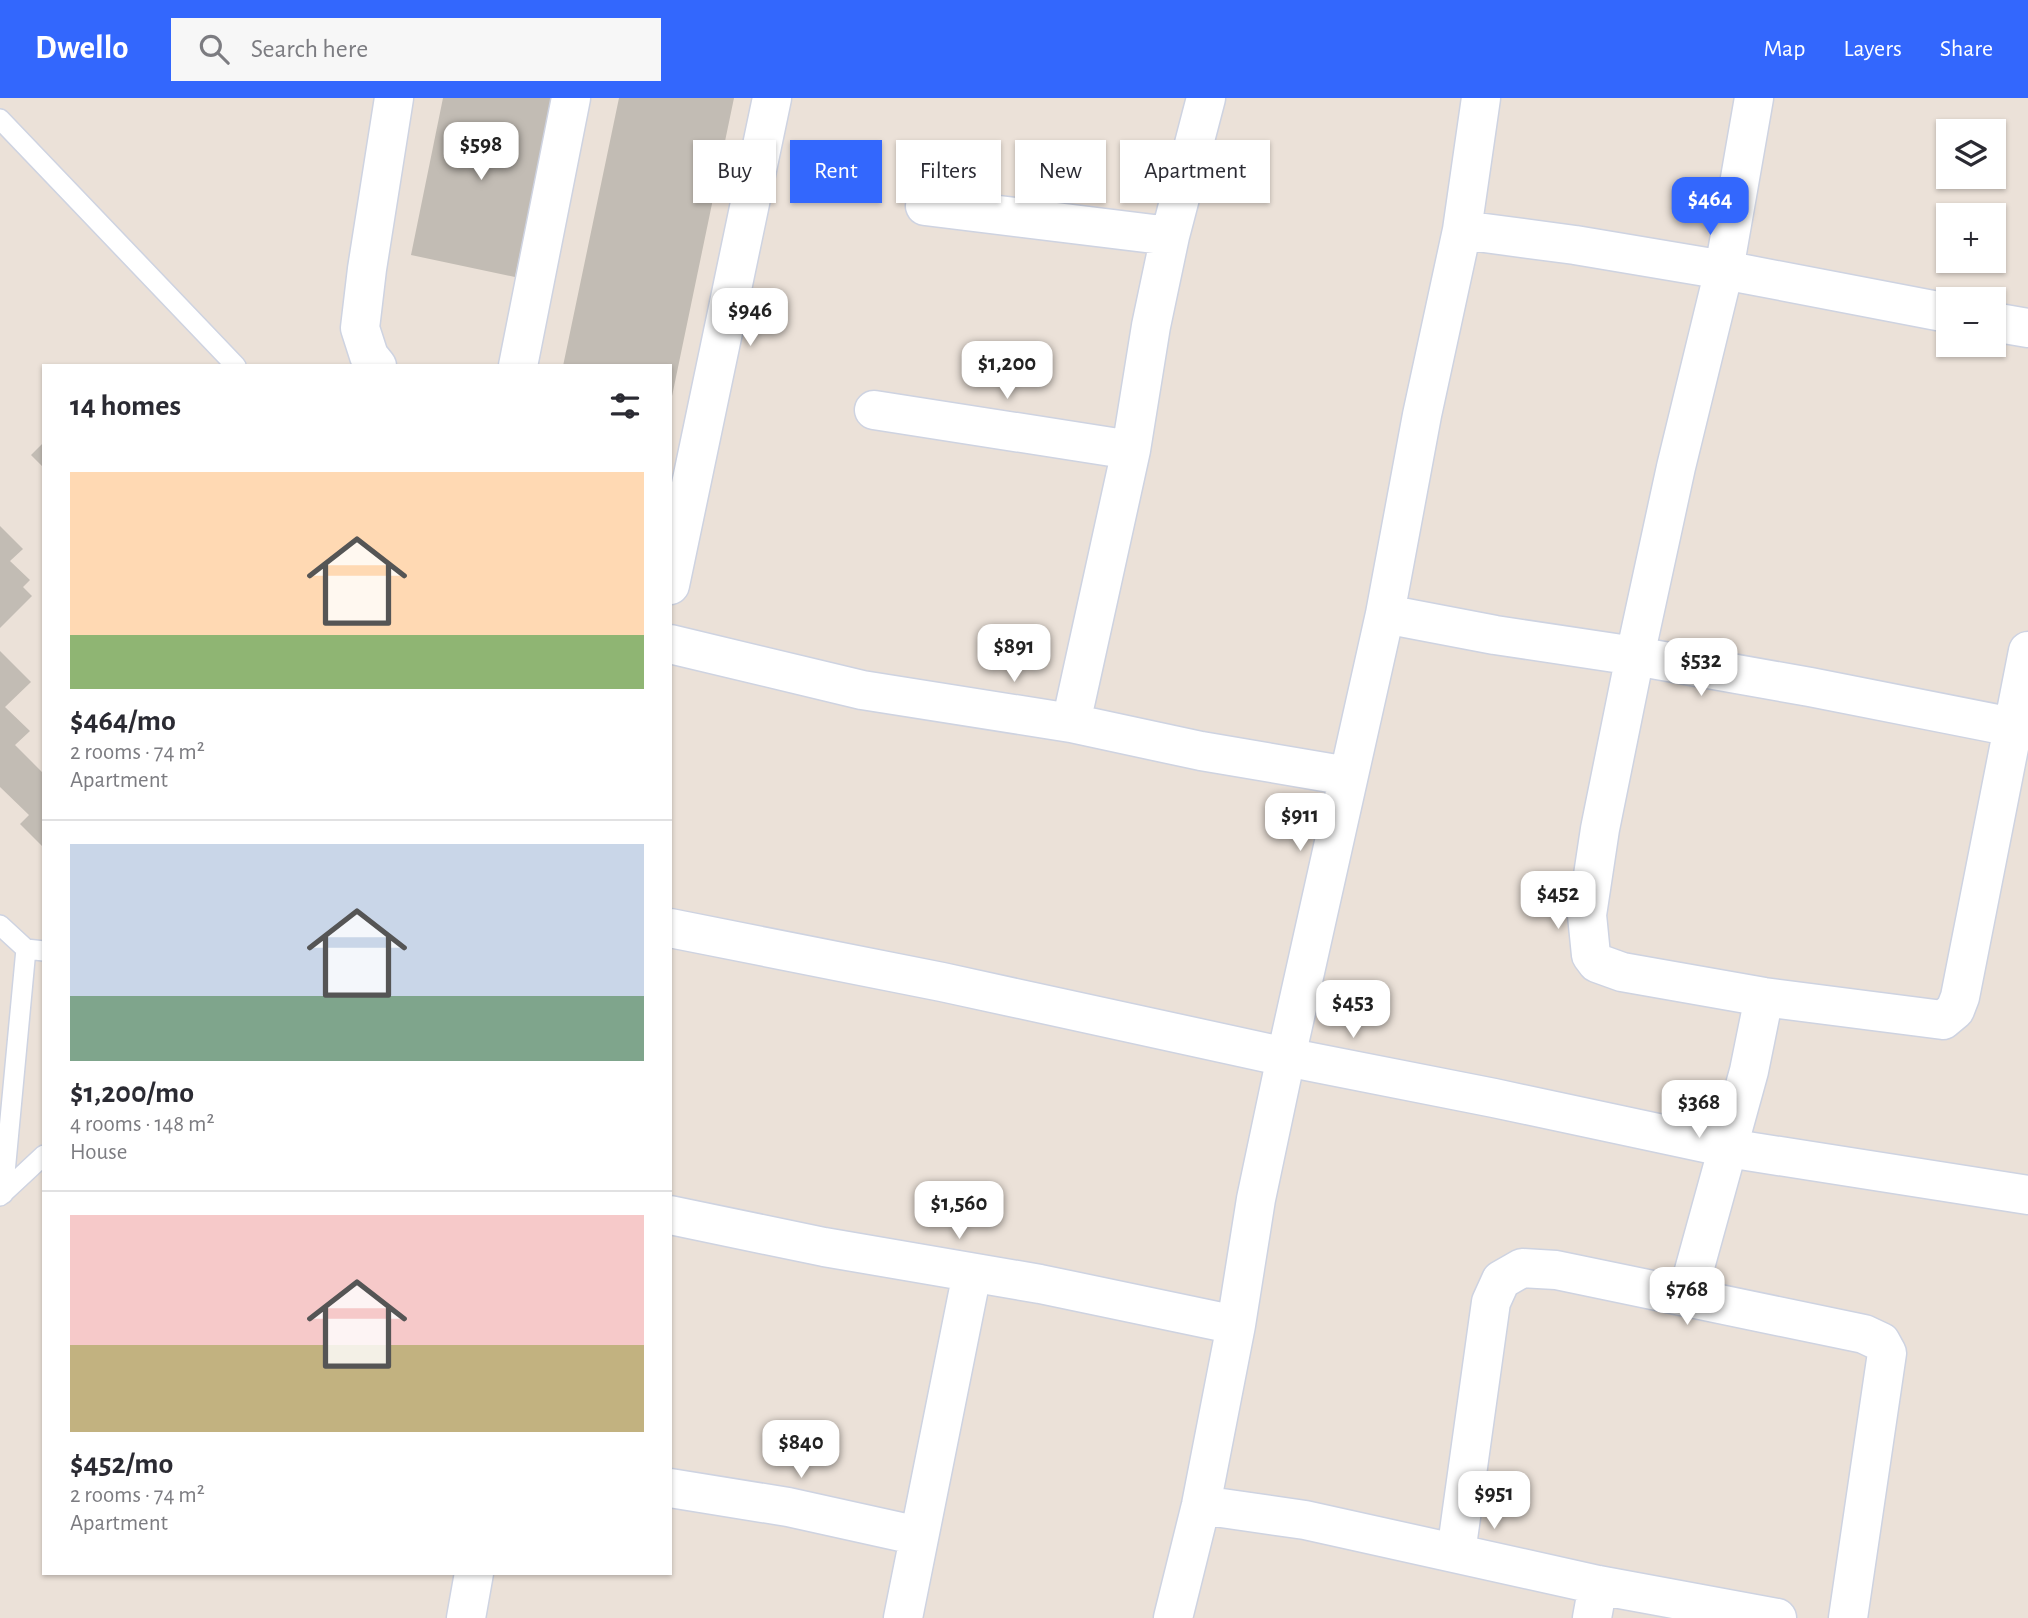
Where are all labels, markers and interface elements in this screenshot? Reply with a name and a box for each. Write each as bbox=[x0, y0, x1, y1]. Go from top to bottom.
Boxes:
search box bbox=[171, 18, 661, 81]
icon: search bbox=[195, 30, 233, 68]
text: Dwello bbox=[35, 32, 129, 65]
text: Search here bbox=[251, 36, 368, 62]
text: Map bbox=[1763, 37, 1805, 61]
text: Layers bbox=[1843, 37, 1902, 61]
text: Share bbox=[1940, 37, 1993, 61]
map controls bbox=[1936, 119, 2006, 357]
button: layers bbox=[1936, 119, 2006, 189]
pin: $598 bbox=[440, 122, 522, 182]
text: $598 bbox=[460, 133, 502, 156]
chip: Buy bbox=[693, 140, 776, 203]
chip: Rent bbox=[790, 140, 882, 203]
chip: Filters bbox=[896, 140, 1001, 203]
chip: New bbox=[1015, 140, 1106, 203]
chip: Apartment bbox=[1120, 140, 1270, 203]
pin: $464 bbox=[1669, 178, 1751, 237]
text: $464 bbox=[1688, 188, 1732, 211]
button: + bbox=[1936, 203, 2006, 273]
button: − bbox=[1936, 287, 2006, 357]
pin: $946 bbox=[709, 288, 791, 348]
text: $946 bbox=[728, 299, 772, 322]
pin: $1,200 bbox=[950, 342, 1064, 401]
text: $1,200 bbox=[978, 352, 1036, 375]
icon: filters bbox=[606, 387, 644, 425]
text: 14 homes bbox=[70, 391, 181, 421]
icon: home bbox=[294, 518, 420, 644]
pin: $891 bbox=[973, 624, 1055, 684]
text: $891 bbox=[993, 635, 1035, 658]
pin: $532 bbox=[1660, 638, 1742, 698]
text: $532 bbox=[1680, 649, 1722, 672]
text: $464/mo bbox=[70, 706, 176, 736]
text: 2 rooms · 74 m² bbox=[70, 741, 205, 764]
text: Apartment bbox=[70, 769, 168, 792]
pin: $911 bbox=[1259, 794, 1341, 853]
text: $911 bbox=[1281, 804, 1319, 827]
pin: $452 bbox=[1517, 872, 1599, 931]
text: $452 bbox=[1537, 882, 1579, 905]
icon: home bbox=[294, 890, 420, 1016]
pin: $453 bbox=[1312, 981, 1394, 1040]
text: $453 bbox=[1332, 991, 1374, 1014]
text: $1,200/mo bbox=[70, 1078, 194, 1108]
pin: $368 bbox=[1658, 1080, 1740, 1140]
text: $368 bbox=[1678, 1091, 1720, 1114]
text: 4 rooms · 148 m² bbox=[70, 1113, 215, 1136]
text: House bbox=[70, 1141, 127, 1164]
pin: $1,560 bbox=[902, 1182, 1016, 1241]
text: $1,560 bbox=[931, 1192, 987, 1215]
icon: home bbox=[294, 1261, 420, 1387]
pin: $768 bbox=[1646, 1268, 1728, 1327]
text: $768 bbox=[1666, 1278, 1708, 1301]
pin: $840 bbox=[760, 1420, 842, 1480]
text: $840 bbox=[778, 1431, 824, 1454]
text: $452/mo bbox=[70, 1449, 173, 1479]
pin: $951 bbox=[1453, 1472, 1535, 1531]
text: $951 bbox=[1474, 1482, 1514, 1505]
text: 2 rooms · 74 m² bbox=[70, 1484, 205, 1507]
text: Apartment bbox=[70, 1512, 168, 1535]

